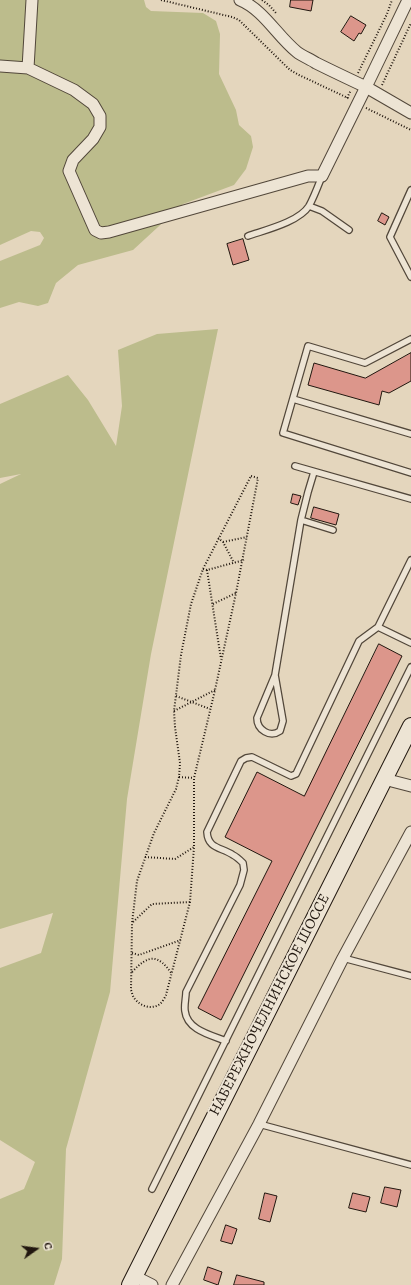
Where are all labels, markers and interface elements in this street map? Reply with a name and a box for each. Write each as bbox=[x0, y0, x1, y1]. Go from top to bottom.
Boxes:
street label: НАБЕРЕЖНОЧЕЛНИНСКОЕ ШОССЕ bbox=[206, 891, 334, 1119]
north arrow bbox=[16, 1229, 56, 1269]
text: С bbox=[40, 1241, 56, 1251]

